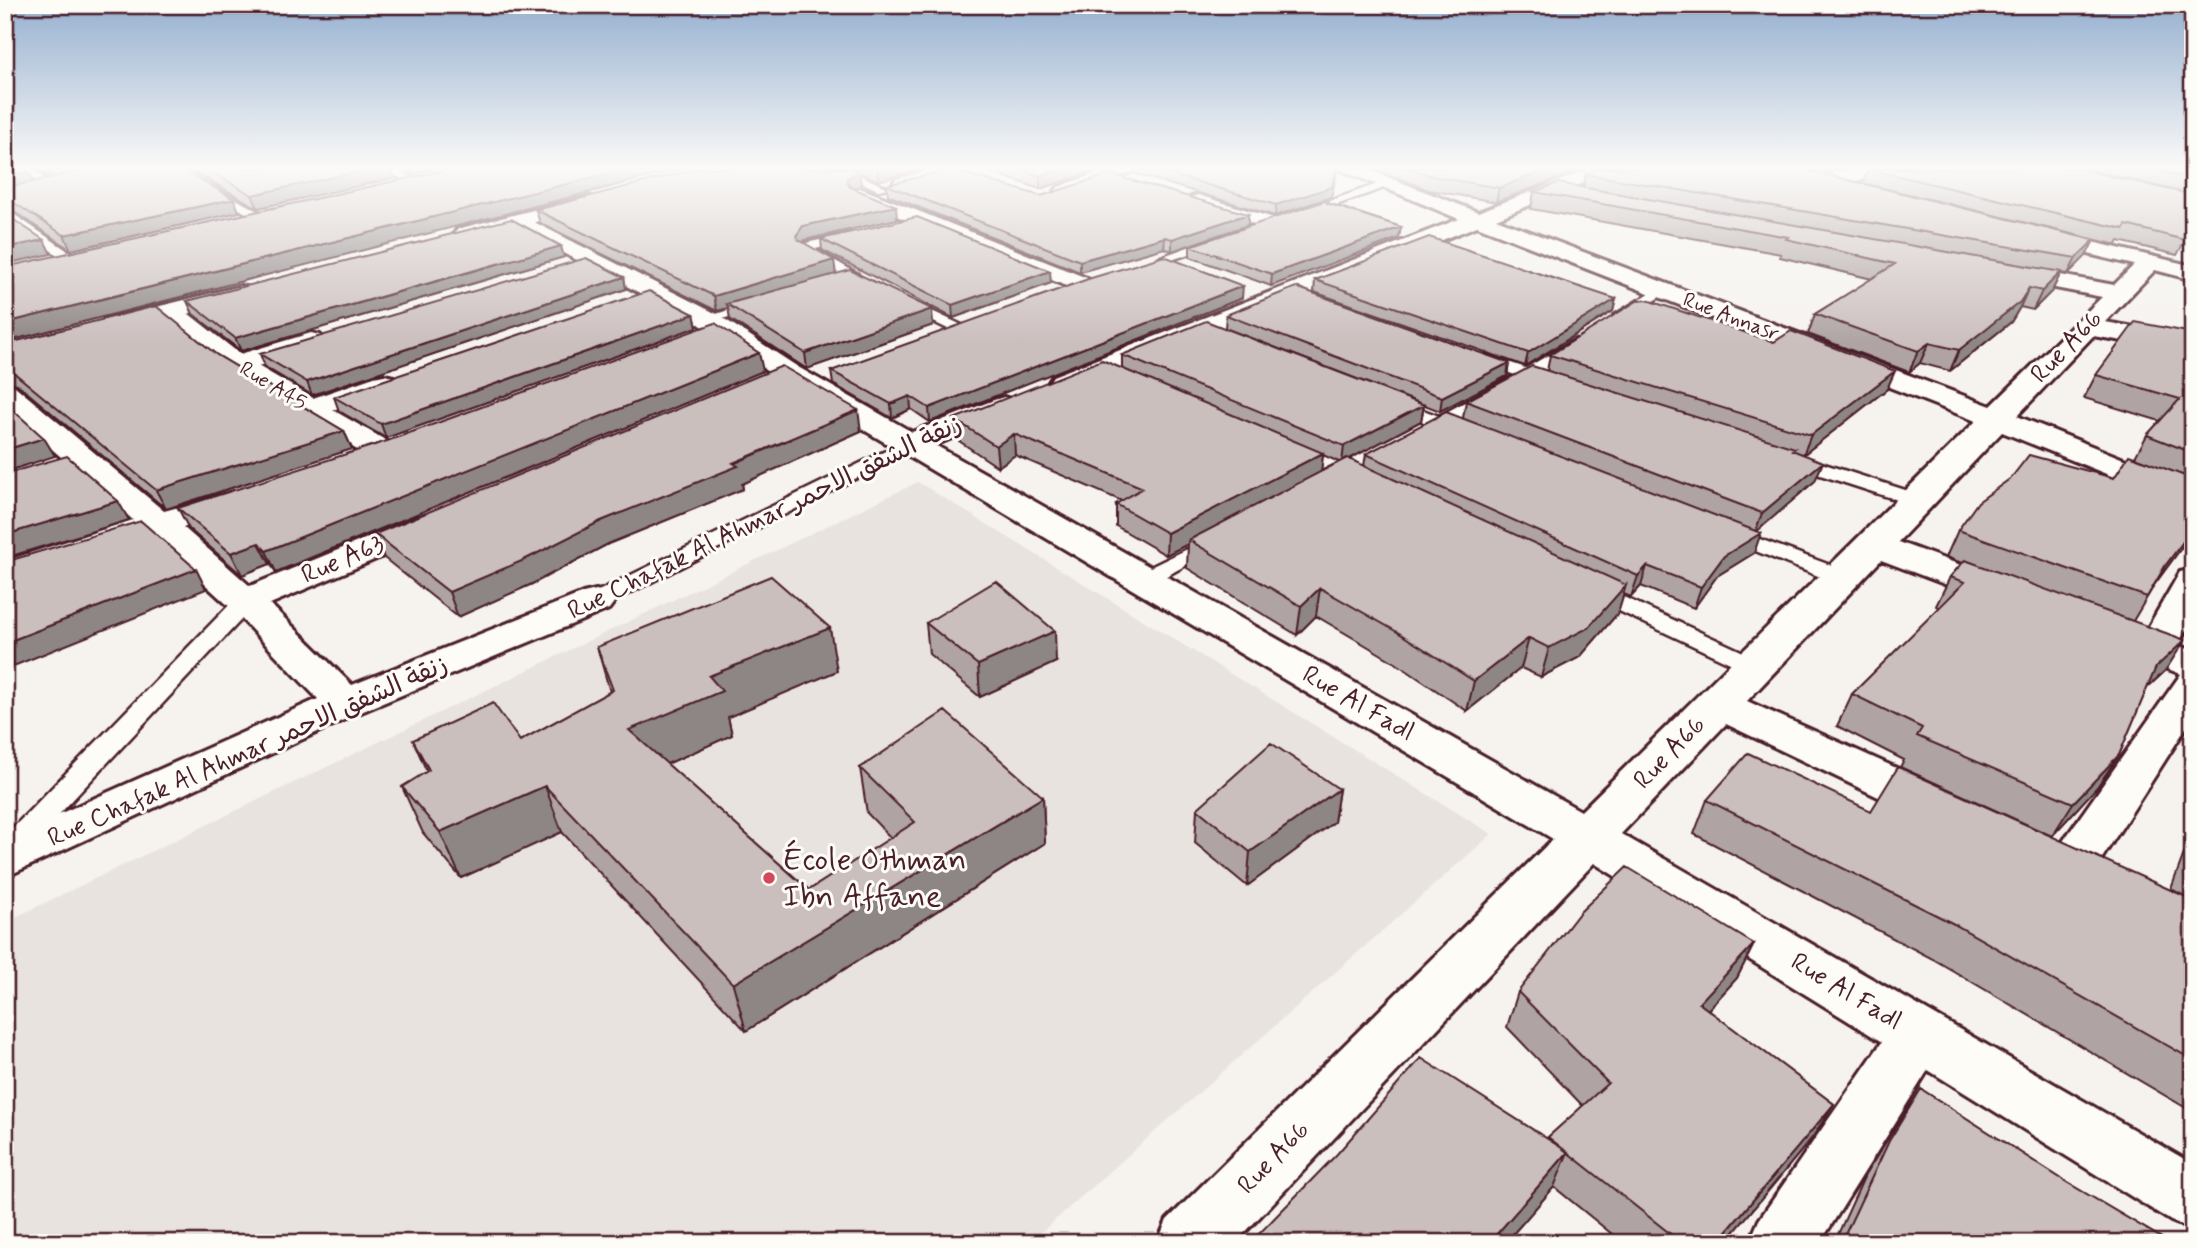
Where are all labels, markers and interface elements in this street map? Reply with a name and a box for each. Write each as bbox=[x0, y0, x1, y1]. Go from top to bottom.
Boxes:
street label: Rue Annasr bbox=[1679, 286, 1783, 348]
street label: Rue A66 bbox=[2023, 303, 2111, 391]
street label: Rue A45 bbox=[234, 355, 312, 417]
street label: Rue Chafak Al Ahmar زنقة الشفق الاحمر bbox=[562, 407, 968, 629]
street label: Rue A63 bbox=[296, 527, 390, 593]
street label: Rue Chafak Al Ahmar زنقة الشفق الاحمر bbox=[43, 648, 453, 856]
street label: Rue Al Fadl bbox=[1296, 658, 1420, 750]
street label: Rue A66 bbox=[1626, 709, 1714, 797]
place label: École Othman Ibn Affane bbox=[783, 839, 967, 918]
marker: École Othman Ibn Affane bbox=[761, 870, 777, 886]
street label: Rue Al Fadl bbox=[1784, 945, 1908, 1039]
street label: Rue A66 bbox=[1230, 1114, 1318, 1202]

